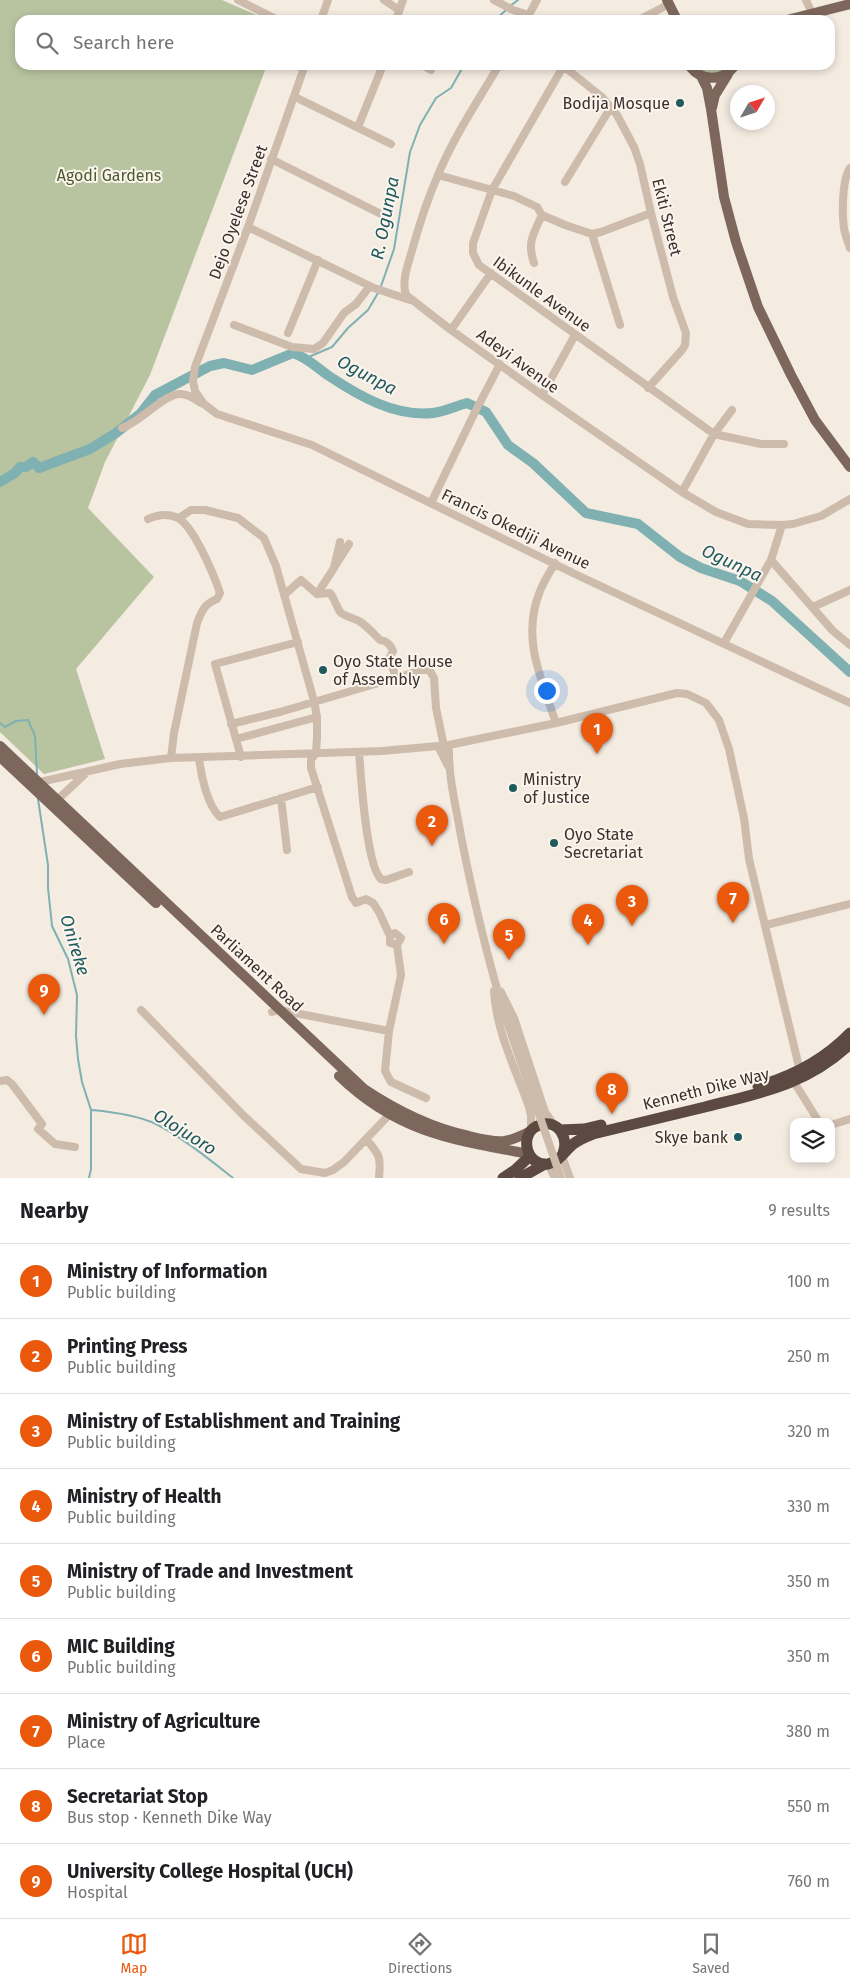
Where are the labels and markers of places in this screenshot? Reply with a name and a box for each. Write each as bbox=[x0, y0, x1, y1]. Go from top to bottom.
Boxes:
place label: Bodija Mosque bbox=[563, 94, 670, 113]
marker: Bodija Mosque bbox=[674, 97, 686, 109]
place label: Oyo State House of Assembly bbox=[333, 652, 453, 689]
marker: Oyo State House of Assembly bbox=[317, 664, 329, 676]
pin: 1 bbox=[581, 713, 613, 754]
place label: Ministry of Justice bbox=[523, 770, 590, 807]
marker: Ministry of Justice bbox=[507, 782, 519, 794]
pin: 2 bbox=[416, 805, 448, 846]
place label: Oyo State Secretariat bbox=[564, 825, 643, 862]
marker: Oyo State Secretariat bbox=[548, 837, 560, 849]
pin: 7 bbox=[717, 882, 749, 923]
pin: 3 bbox=[616, 885, 648, 926]
pin: 6 bbox=[428, 903, 460, 944]
pin: 4 bbox=[572, 904, 604, 945]
pin: 5 bbox=[493, 919, 525, 960]
pin: 9 bbox=[28, 974, 60, 1015]
pin: 8 bbox=[596, 1073, 628, 1114]
place label: Skye bank bbox=[655, 1128, 729, 1147]
marker: Skye bank bbox=[732, 1131, 744, 1143]

